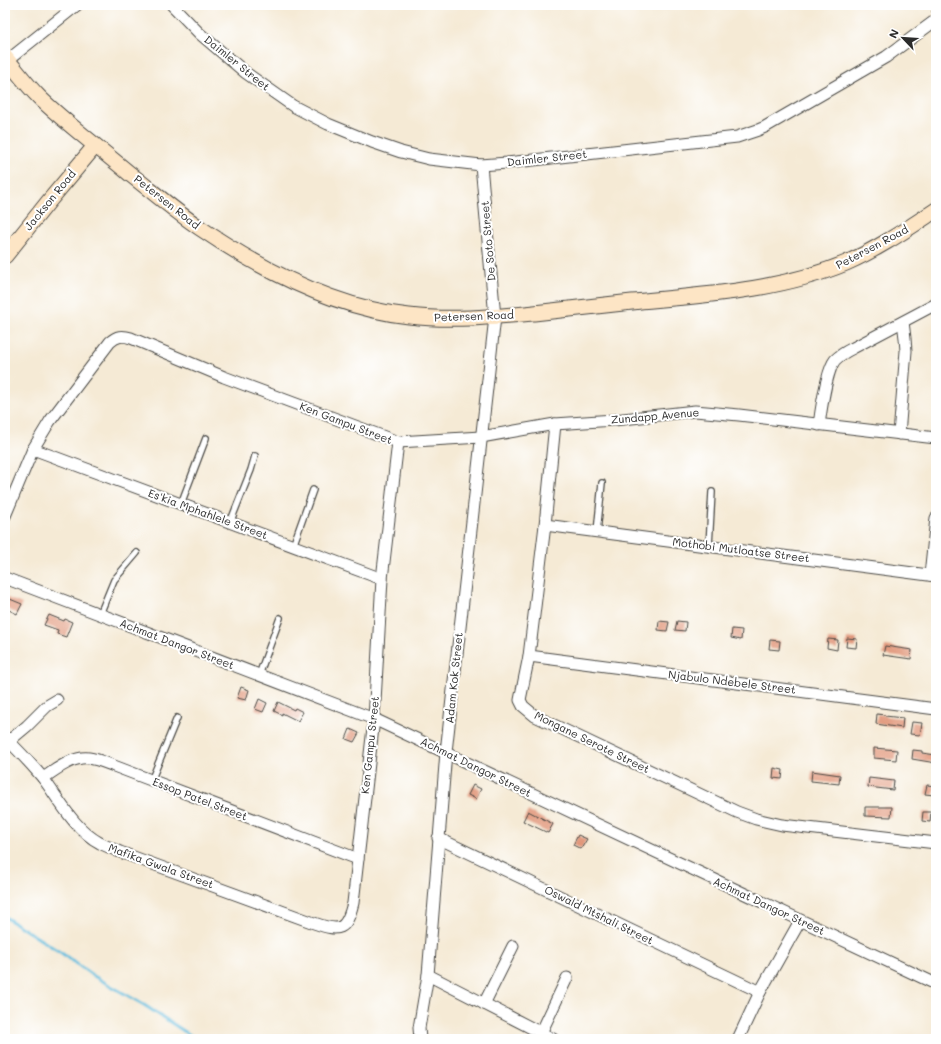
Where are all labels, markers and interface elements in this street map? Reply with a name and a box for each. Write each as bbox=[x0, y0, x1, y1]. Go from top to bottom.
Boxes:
north arrow bbox=[883, 18, 923, 58]
text: N bbox=[885, 27, 902, 41]
street label: Daimler Street bbox=[201, 32, 273, 94]
street label: Daimler Street bbox=[506, 146, 588, 169]
street label: Jackson Road bbox=[20, 166, 79, 233]
street label: Petersen Road bbox=[131, 171, 203, 232]
street label: De Soto Street bbox=[477, 200, 498, 282]
street label: Petersen Road bbox=[833, 221, 911, 272]
street label: Petersen Road bbox=[434, 307, 514, 324]
street label: Ken Gampu Street bbox=[298, 398, 395, 447]
street label: Zundapp Avenue bbox=[610, 404, 700, 427]
street label: Es'kia Mphahlele Street bbox=[146, 485, 270, 542]
street label: Mothobi Mutloatse Street bbox=[672, 534, 811, 565]
street label: Achmat Dangor Street bbox=[118, 615, 237, 672]
street label: Adam Kok Street bbox=[441, 632, 466, 724]
street label: Njabulo Ndebele Street bbox=[667, 666, 797, 697]
street label: Ken Gampu Street bbox=[357, 695, 382, 795]
street label: Mongane Serote Street bbox=[532, 707, 652, 776]
street label: Achmat Dangor Street bbox=[418, 733, 534, 800]
street label: Essop Patel Street bbox=[151, 774, 250, 824]
street label: Mafika Gwala Street bbox=[106, 839, 216, 892]
street label: Achmat Dangor Street bbox=[711, 873, 828, 938]
street label: Oswald Mtshali Street bbox=[542, 882, 656, 948]

